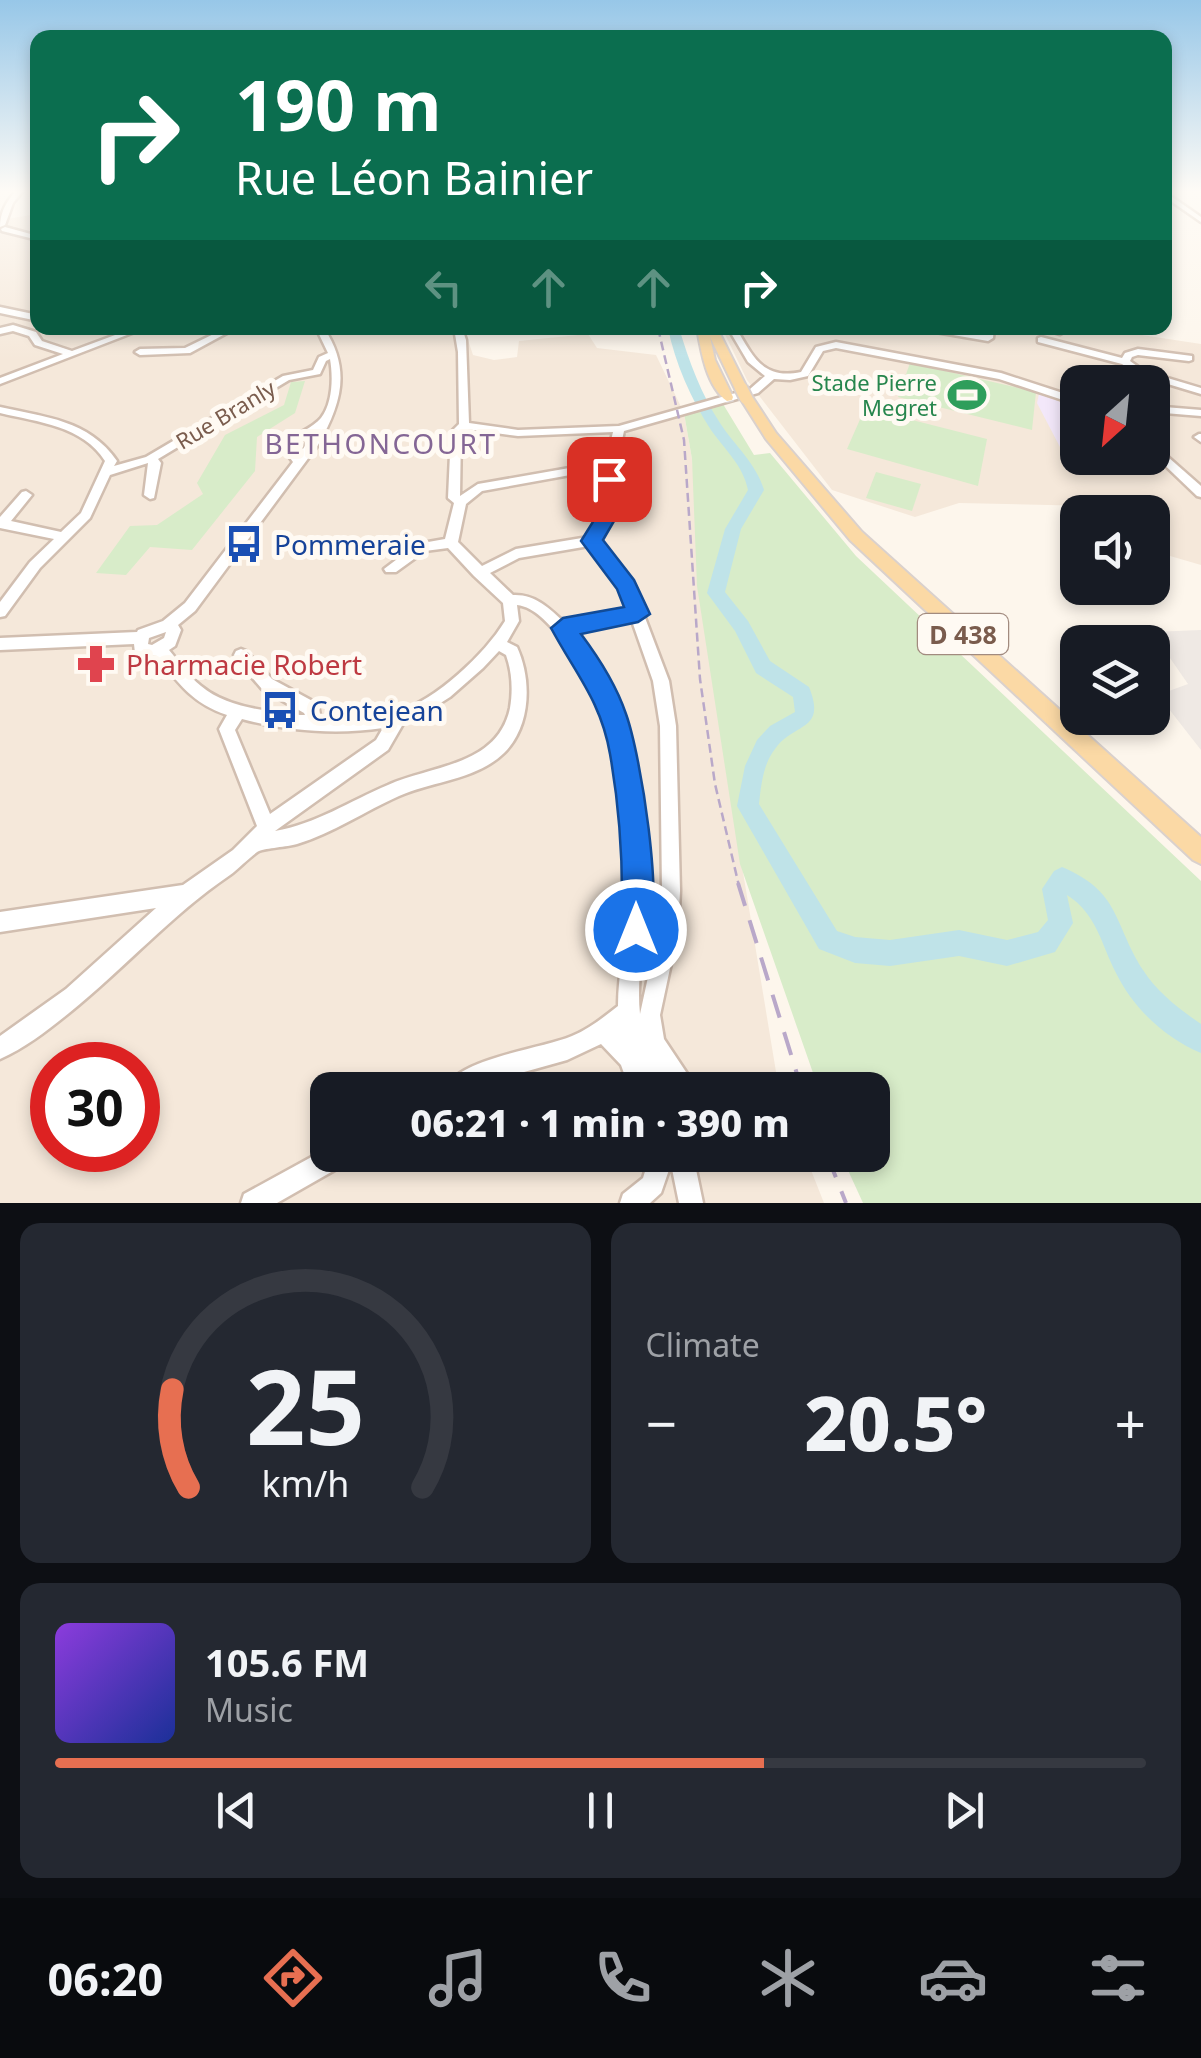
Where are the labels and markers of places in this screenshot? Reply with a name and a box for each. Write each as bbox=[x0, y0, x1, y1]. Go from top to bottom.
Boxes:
place label: Stade Pierre Megret bbox=[811, 367, 937, 422]
sports icon: Stade Pierre Megret bbox=[946, 374, 988, 416]
pin bbox=[567, 437, 652, 522]
bus stop icon: Pommeraie bbox=[223, 523, 265, 565]
place label: Pommeraie bbox=[274, 525, 426, 563]
pharmacy icon: Pharmacie Robert bbox=[75, 643, 117, 685]
place label: Pharmacie Robert bbox=[126, 645, 362, 683]
bus stop icon: Contejean bbox=[259, 689, 301, 731]
place label: Contejean bbox=[310, 691, 444, 729]

